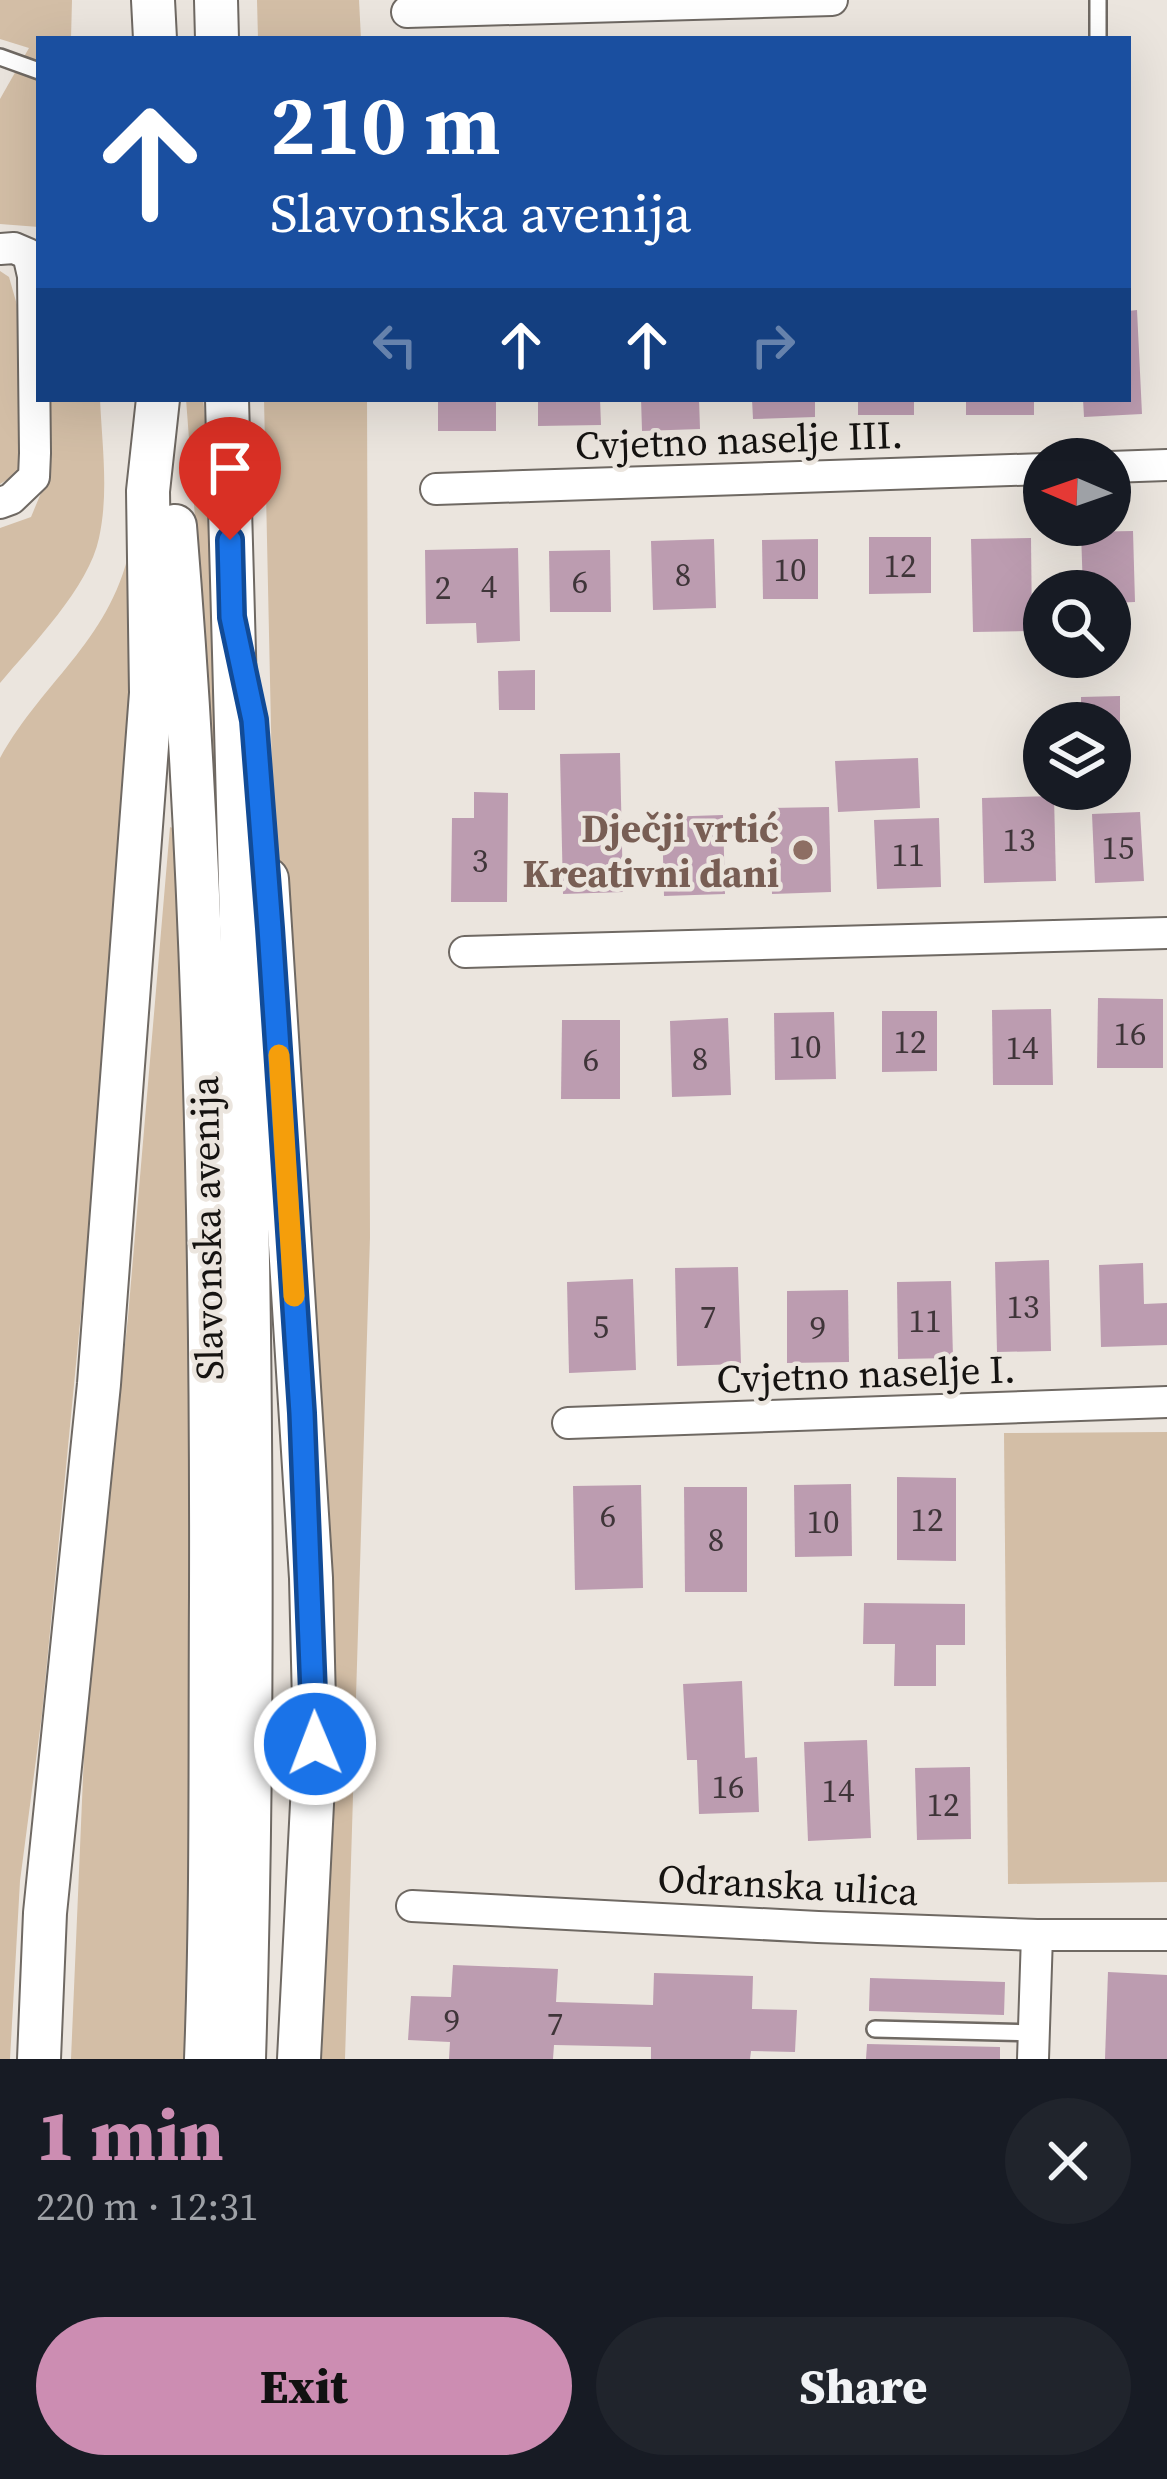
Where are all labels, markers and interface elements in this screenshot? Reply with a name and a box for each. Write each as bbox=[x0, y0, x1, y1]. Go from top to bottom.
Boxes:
text: 210 m bbox=[270, 67, 501, 182]
icon: ahead bbox=[72, 84, 228, 240]
text: Slavonska avenija bbox=[270, 176, 692, 250]
icon: left bbox=[362, 312, 428, 378]
icon: ahead bbox=[488, 312, 554, 378]
icon: ahead bbox=[614, 312, 680, 378]
icon: right bbox=[740, 312, 806, 378]
street label: Cvjetno naselje III. bbox=[574, 408, 904, 472]
pin bbox=[179, 417, 281, 540]
icon: arrive bbox=[197, 435, 263, 501]
north arrow bbox=[1023, 438, 1131, 546]
map controls bbox=[1023, 438, 1131, 810]
house number: 12 bbox=[884, 543, 917, 588]
house number: 10 bbox=[774, 547, 807, 592]
house number: 8 bbox=[675, 552, 691, 597]
house number: 6 bbox=[572, 559, 588, 604]
house number: 4 bbox=[481, 564, 497, 609]
house number: 2 bbox=[435, 565, 451, 610]
button: search bbox=[1023, 570, 1131, 678]
button: layers bbox=[1023, 702, 1131, 810]
place label: Dječji vrtić Kreativni dani bbox=[522, 802, 779, 900]
house number: 13 bbox=[1003, 817, 1036, 862]
house number: 15 bbox=[1102, 825, 1135, 870]
house number: 11 bbox=[892, 832, 925, 877]
marker: Dječji vrtić Kreativni dani bbox=[790, 837, 816, 863]
house number: 3 bbox=[472, 838, 488, 883]
house number: 16 bbox=[1114, 1011, 1147, 1056]
house number: 12 bbox=[894, 1019, 927, 1064]
house number: 10 bbox=[789, 1024, 822, 1069]
house number: 14 bbox=[1006, 1025, 1039, 1070]
house number: 8 bbox=[692, 1036, 708, 1081]
house number: 6 bbox=[583, 1037, 599, 1082]
street label: Slavonska avenija bbox=[178, 1075, 236, 1381]
house number: 13 bbox=[1007, 1284, 1040, 1329]
house number: 7 bbox=[700, 1294, 716, 1339]
house number: 11 bbox=[909, 1298, 942, 1343]
house number: 5 bbox=[593, 1304, 609, 1349]
house number: 9 bbox=[810, 1305, 826, 1350]
street label: Cvjetno naselje I. bbox=[716, 1342, 1016, 1406]
house number: 6 bbox=[600, 1493, 616, 1538]
house number: 12 bbox=[911, 1497, 944, 1542]
house number: 10 bbox=[807, 1499, 840, 1544]
house number: 8 bbox=[708, 1517, 724, 1562]
position arrow bbox=[252, 1681, 378, 1807]
house number: 16 bbox=[712, 1764, 745, 1809]
house number: 14 bbox=[822, 1768, 855, 1813]
house number: 12 bbox=[927, 1782, 960, 1827]
street label: Odranska ulica bbox=[656, 1852, 920, 1918]
house number: 9 bbox=[444, 1998, 460, 2043]
house number: 7 bbox=[547, 2001, 563, 2046]
text: 1 min bbox=[36, 2085, 224, 2184]
button: close bbox=[1005, 2098, 1131, 2224]
text: 220 m · 12:31 bbox=[36, 2180, 258, 2233]
button: Exit bbox=[36, 2317, 572, 2455]
button: Share bbox=[596, 2317, 1131, 2455]

